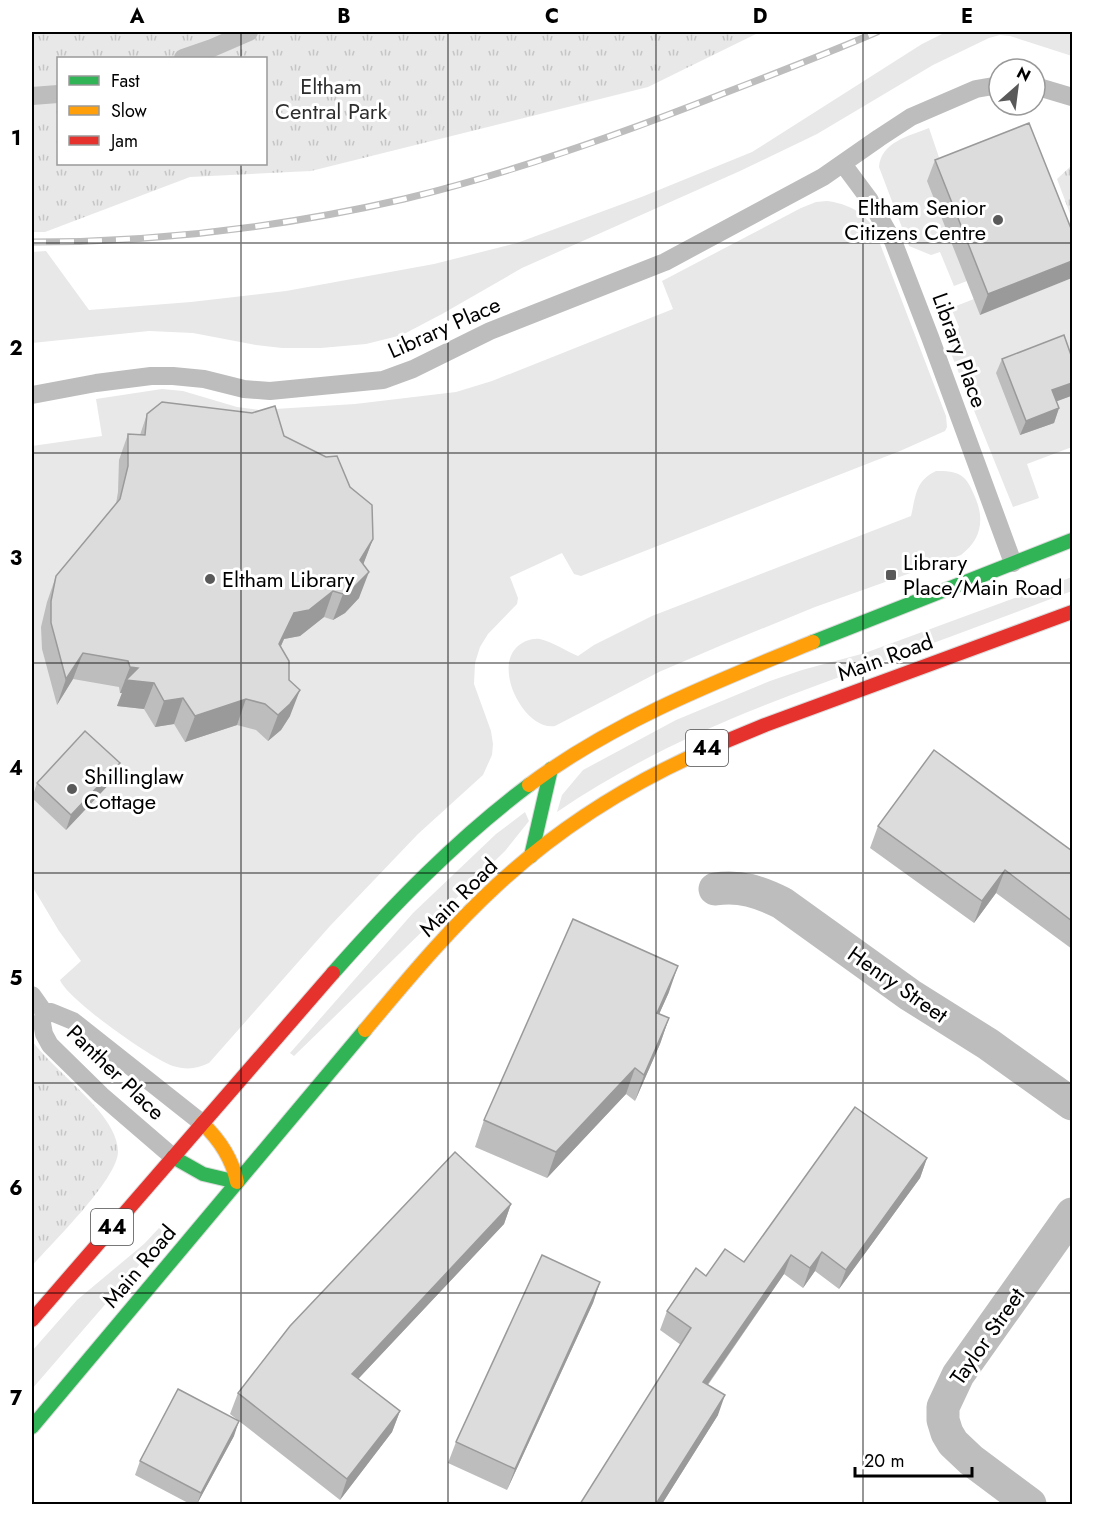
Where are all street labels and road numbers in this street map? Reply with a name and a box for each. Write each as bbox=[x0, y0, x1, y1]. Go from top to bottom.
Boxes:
street label: Library Place bbox=[383, 288, 505, 366]
street label: Library Place bbox=[924, 288, 996, 412]
street label: Main Road bbox=[833, 625, 937, 689]
road number: 44 bbox=[686, 730, 728, 766]
street label: Main Road bbox=[411, 850, 505, 944]
street label: Henry Street bbox=[841, 938, 955, 1031]
street label: Panther Place bbox=[60, 1017, 172, 1127]
road number: 44 bbox=[91, 1209, 133, 1245]
street label: Main Road bbox=[95, 1218, 183, 1314]
street label: Taylor Street bbox=[942, 1280, 1033, 1391]

